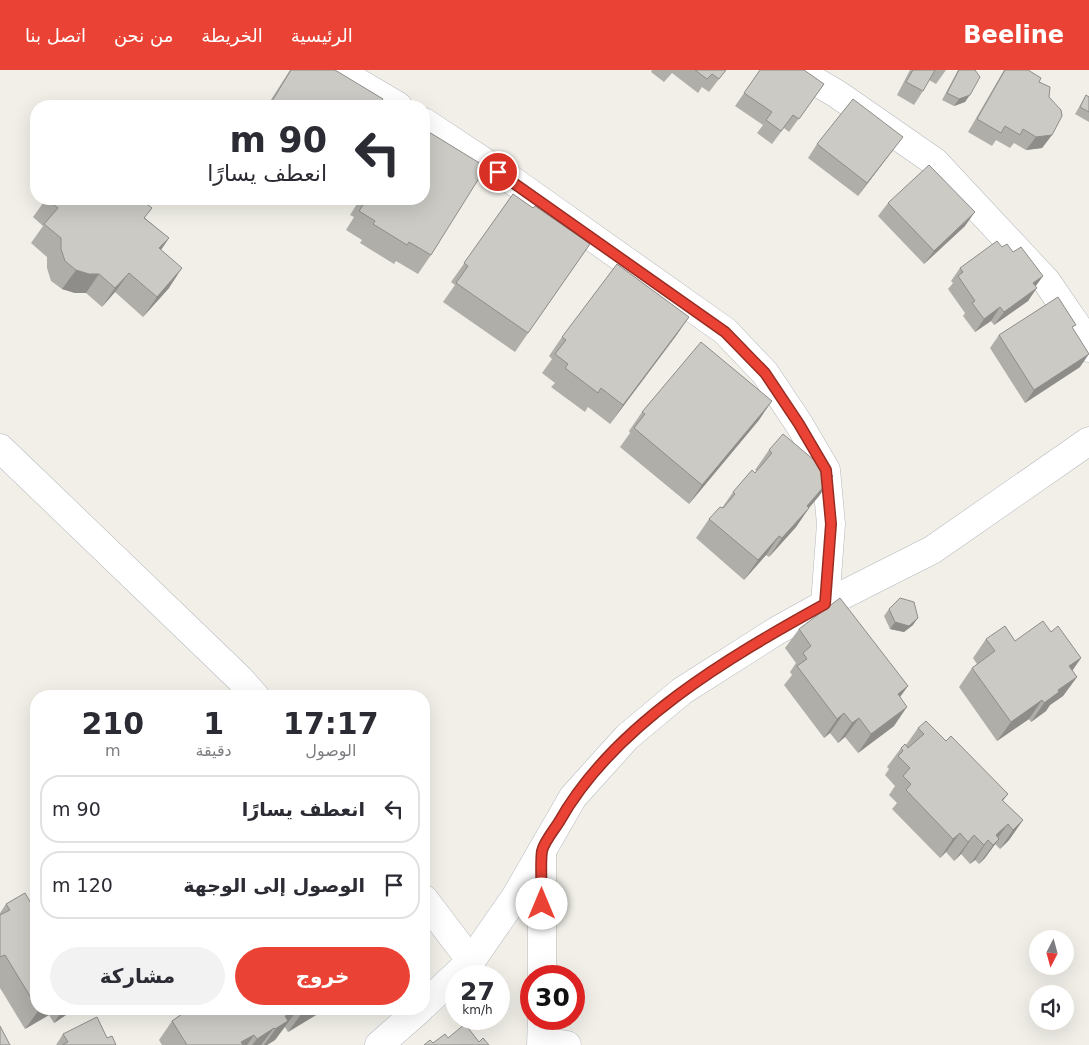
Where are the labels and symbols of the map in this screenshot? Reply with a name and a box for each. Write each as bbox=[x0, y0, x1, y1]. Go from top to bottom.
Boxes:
pin bbox=[477, 151, 519, 193]
position arrow bbox=[515, 877, 567, 929]
north arrow bbox=[1029, 930, 1074, 975]
speed limit sign: 30 bbox=[520, 965, 585, 1030]

